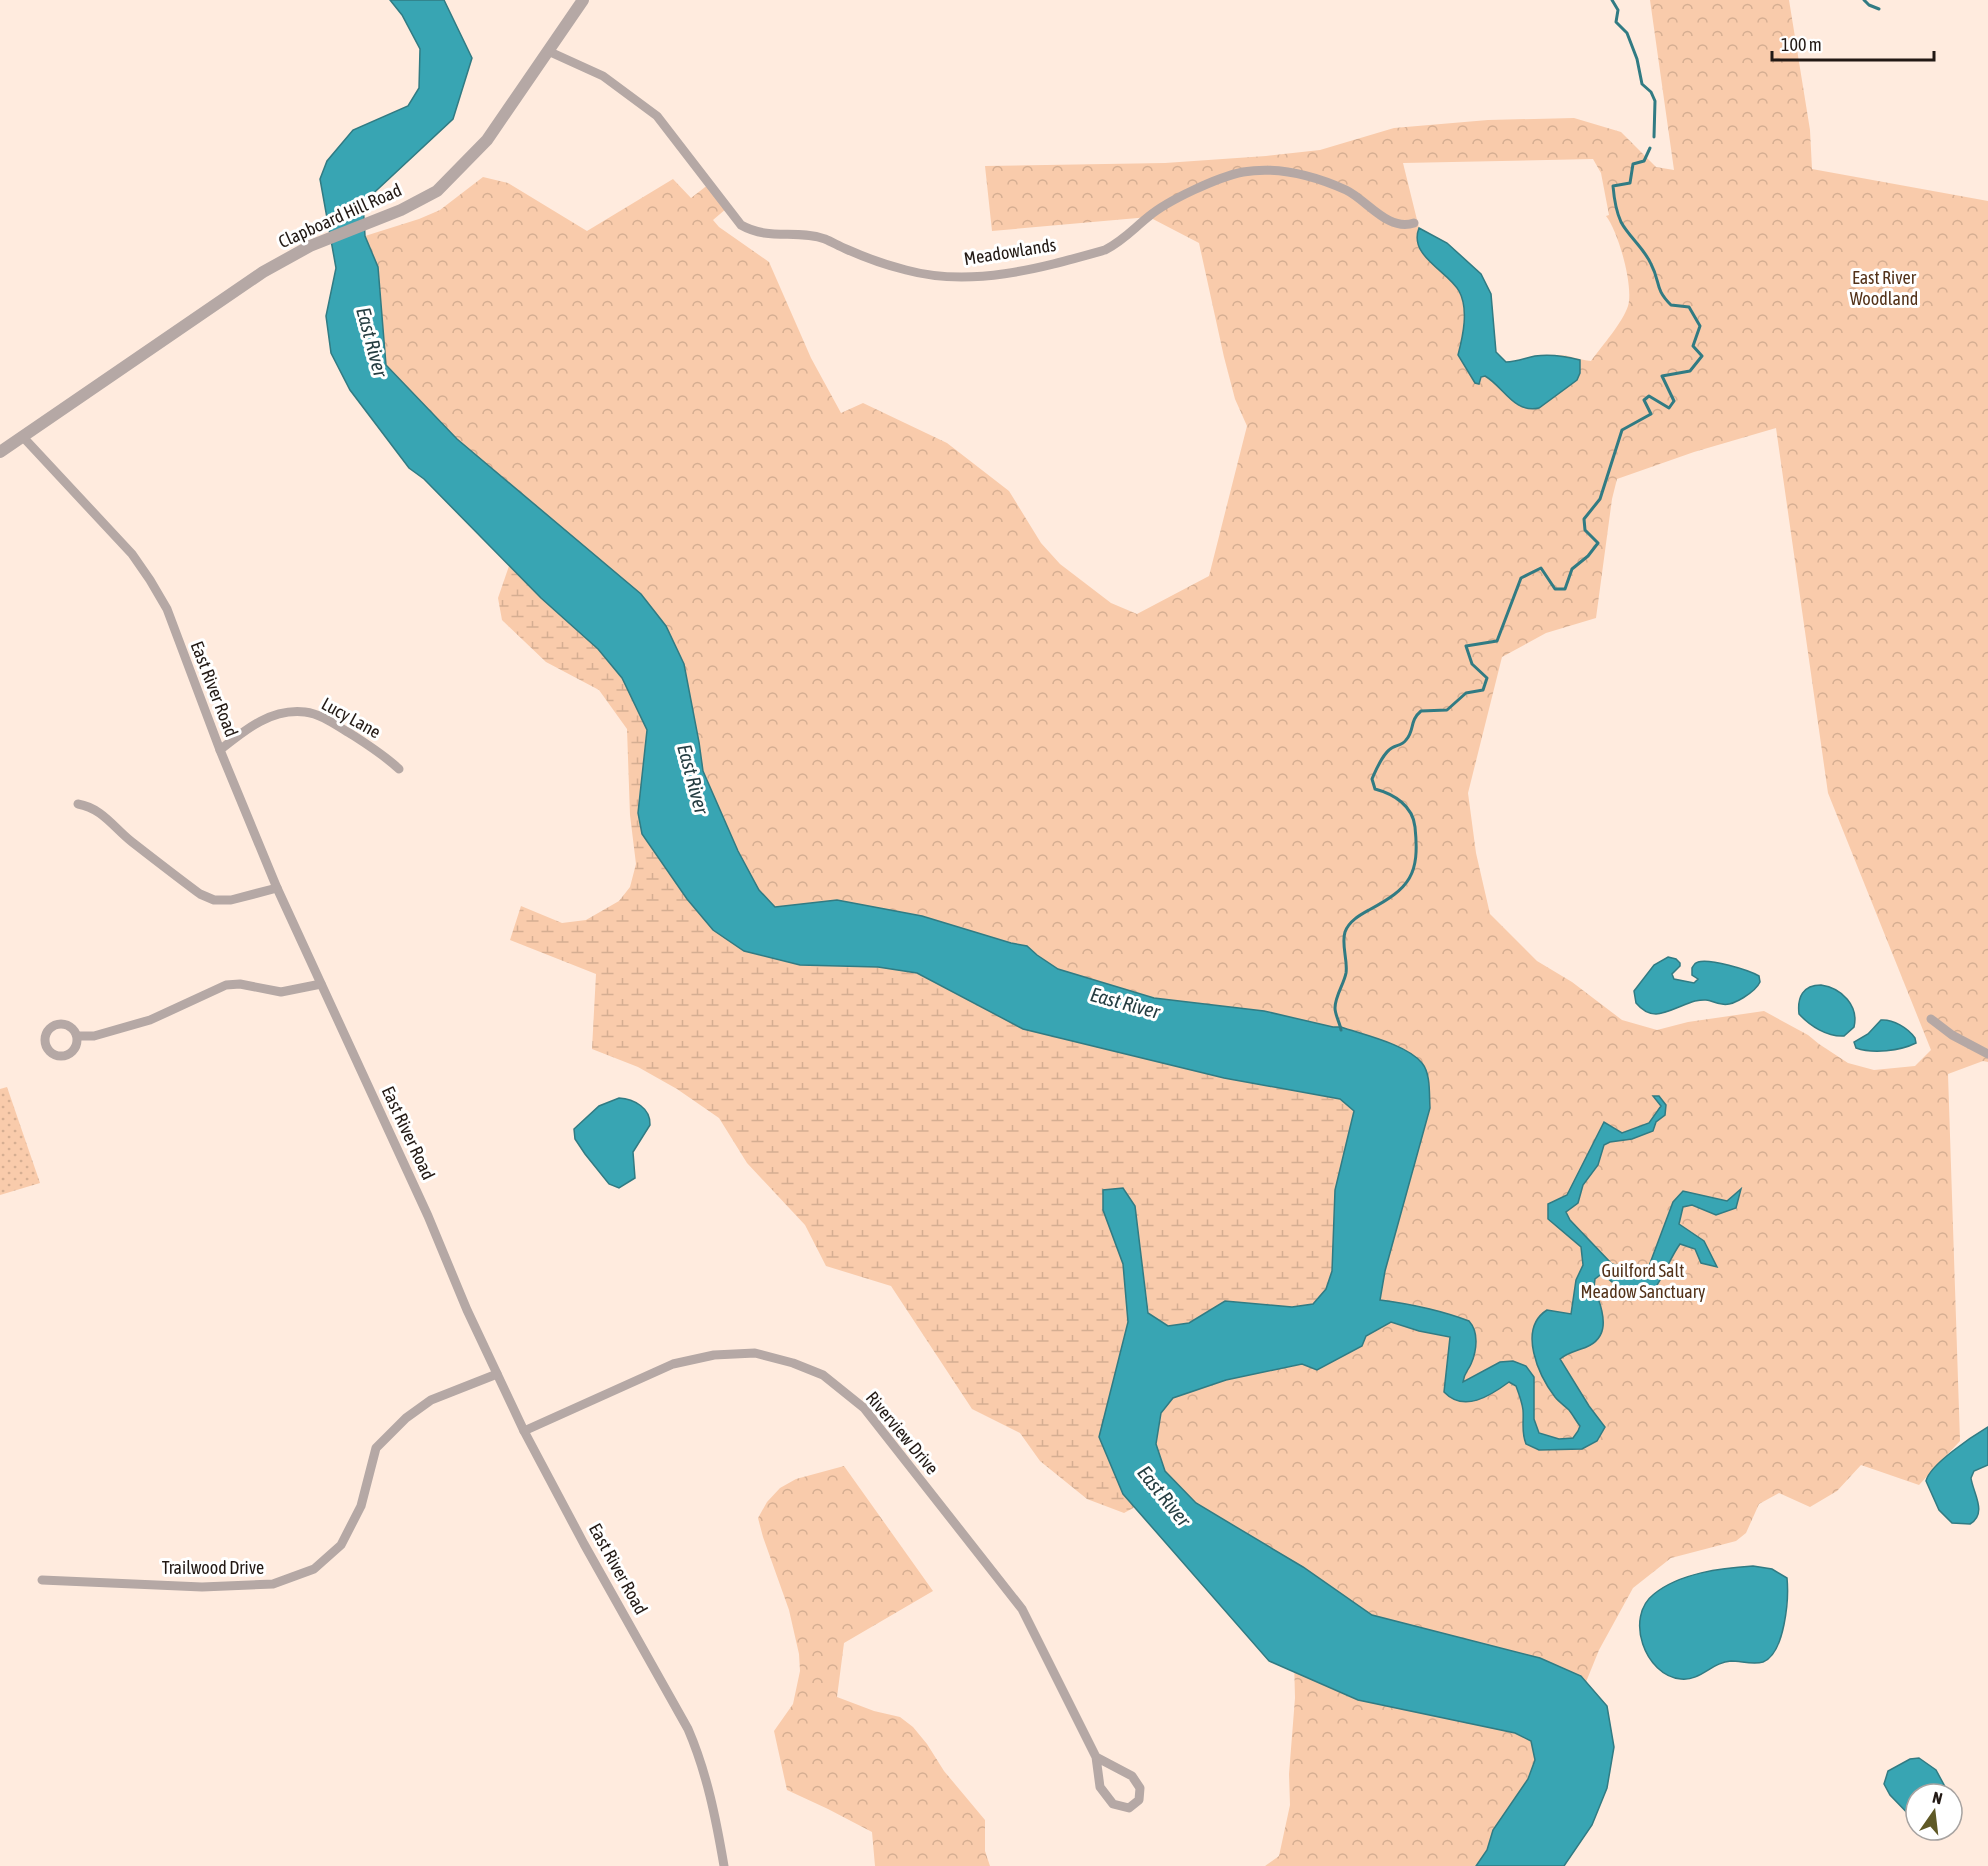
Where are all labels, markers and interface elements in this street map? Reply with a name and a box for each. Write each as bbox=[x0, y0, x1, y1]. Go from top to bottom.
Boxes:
scale bar bbox=[1772, 24, 1934, 62]
text: 100 m bbox=[1781, 34, 1822, 55]
street label: Clapboard Hill Road bbox=[275, 179, 405, 252]
street label: Meadowlands bbox=[962, 234, 1057, 269]
park label: East River Woodland bbox=[1850, 267, 1918, 309]
water label: East River bbox=[352, 305, 393, 380]
street label: East River Road bbox=[187, 638, 242, 740]
street label: Lucy Lane bbox=[318, 693, 385, 742]
water label: East River bbox=[673, 742, 714, 817]
water label: East River bbox=[1088, 982, 1163, 1023]
street label: East River Road bbox=[378, 1083, 439, 1183]
park label: Guilford Salt Meadow Sanctuary bbox=[1581, 1260, 1705, 1302]
street label: Riverview Drive bbox=[862, 1387, 943, 1478]
water label: East River bbox=[1133, 1461, 1196, 1531]
street label: East River Road bbox=[585, 1520, 652, 1618]
street label: Trailwood Drive bbox=[162, 1557, 264, 1578]
north arrow bbox=[1904, 1782, 1964, 1842]
text: N bbox=[1931, 1788, 1944, 1807]

